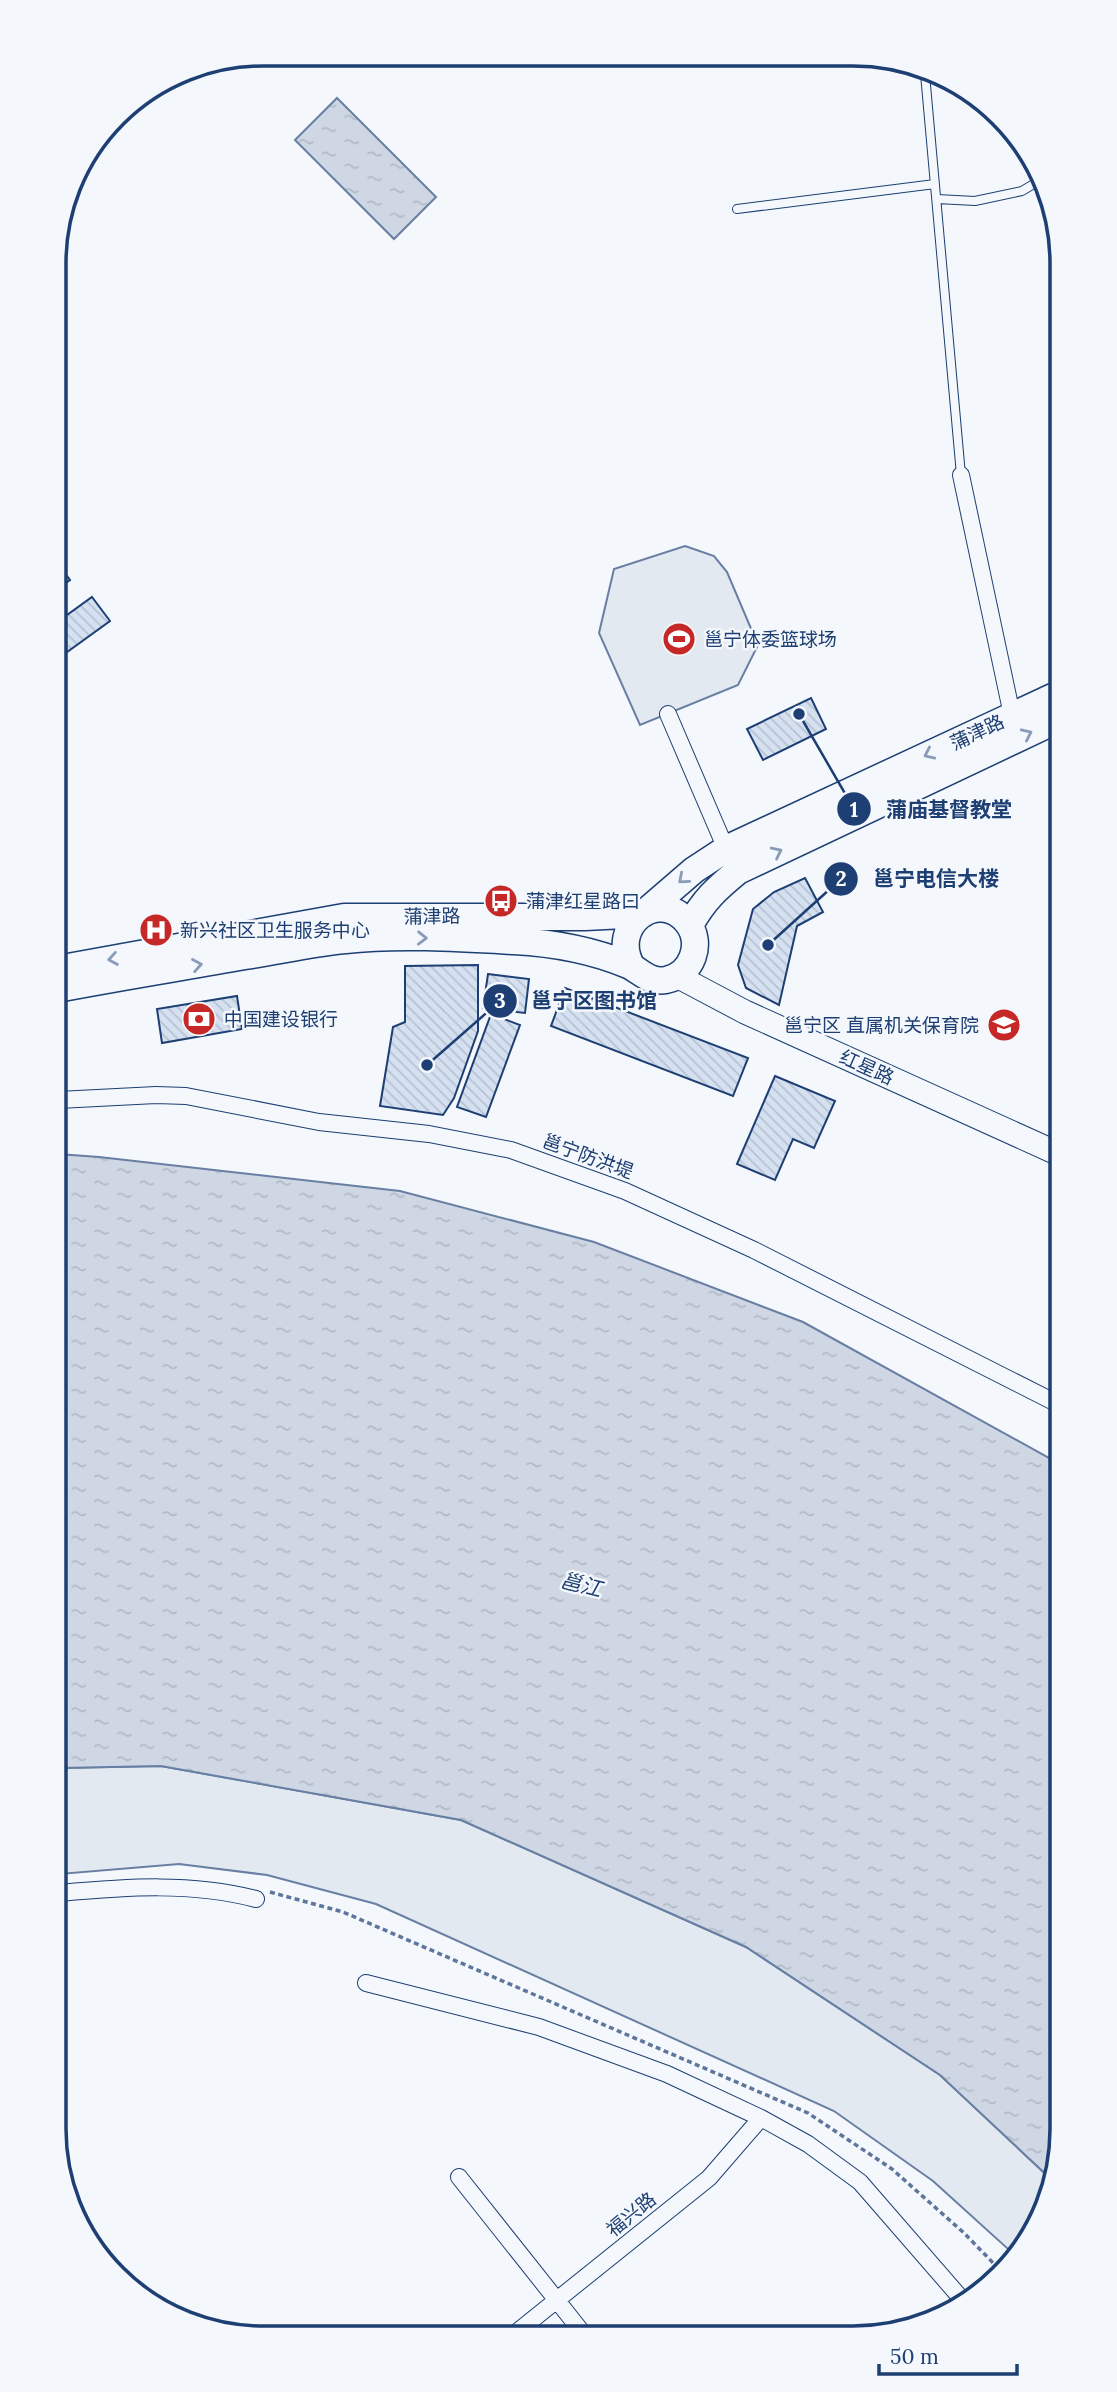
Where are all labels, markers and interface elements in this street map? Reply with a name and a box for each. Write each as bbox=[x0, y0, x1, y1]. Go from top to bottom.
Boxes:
sports icon: 邕宁体委篮球场 bbox=[660, 620, 698, 658]
place label: 邕宁体委篮球场 bbox=[704, 627, 837, 651]
street label: 蒲津路 bbox=[946, 709, 1008, 755]
one-way arrow bbox=[1020, 728, 1032, 742]
one-way arrow bbox=[923, 746, 936, 760]
callout: 蒲庙基督教堂 bbox=[837, 788, 1026, 830]
text: 1 bbox=[850, 796, 858, 823]
text: 蒲庙基督教堂 bbox=[886, 796, 1012, 823]
one-way arrow bbox=[770, 846, 782, 860]
callout: 邕宁电信大楼 bbox=[824, 858, 1013, 900]
text: 2 bbox=[835, 865, 847, 892]
text: 邕宁电信大楼 bbox=[873, 865, 999, 892]
one-way arrow bbox=[678, 871, 691, 883]
bus stop icon: 蒲津红星路口 bbox=[482, 882, 520, 920]
place label: 蒲津红星路口 bbox=[526, 889, 640, 913]
street label: 蒲津路 bbox=[403, 904, 461, 928]
hospital icon: 新兴社区卫生服务中心 bbox=[137, 911, 175, 949]
place label: 新兴社区卫生服务中心 bbox=[180, 918, 370, 942]
one-way arrow bbox=[417, 931, 428, 946]
one-way arrow bbox=[107, 951, 119, 966]
one-way arrow bbox=[191, 958, 203, 973]
callout: 邕宁区图书馆 bbox=[482, 980, 671, 1022]
text: 3 bbox=[494, 987, 506, 1014]
text: 邕宁区图书馆 bbox=[531, 987, 657, 1014]
bank icon: 中国建设银行 bbox=[180, 1000, 218, 1038]
school or university icon: 邕宁区 直属机关保育院 bbox=[985, 1006, 1023, 1044]
place label: 中国建设银行 bbox=[224, 1007, 338, 1031]
place label: 邕宁区 直属机关保育院 bbox=[784, 1013, 979, 1037]
street label: 红星路 bbox=[836, 1044, 898, 1090]
street label: 邕宁防洪堤 bbox=[539, 1128, 637, 1184]
water label: 邕江 bbox=[557, 1566, 607, 1603]
street label: 福兴路 bbox=[601, 2187, 661, 2241]
scale bar bbox=[879, 2332, 1017, 2376]
text: 50 m bbox=[890, 2343, 939, 2370]

